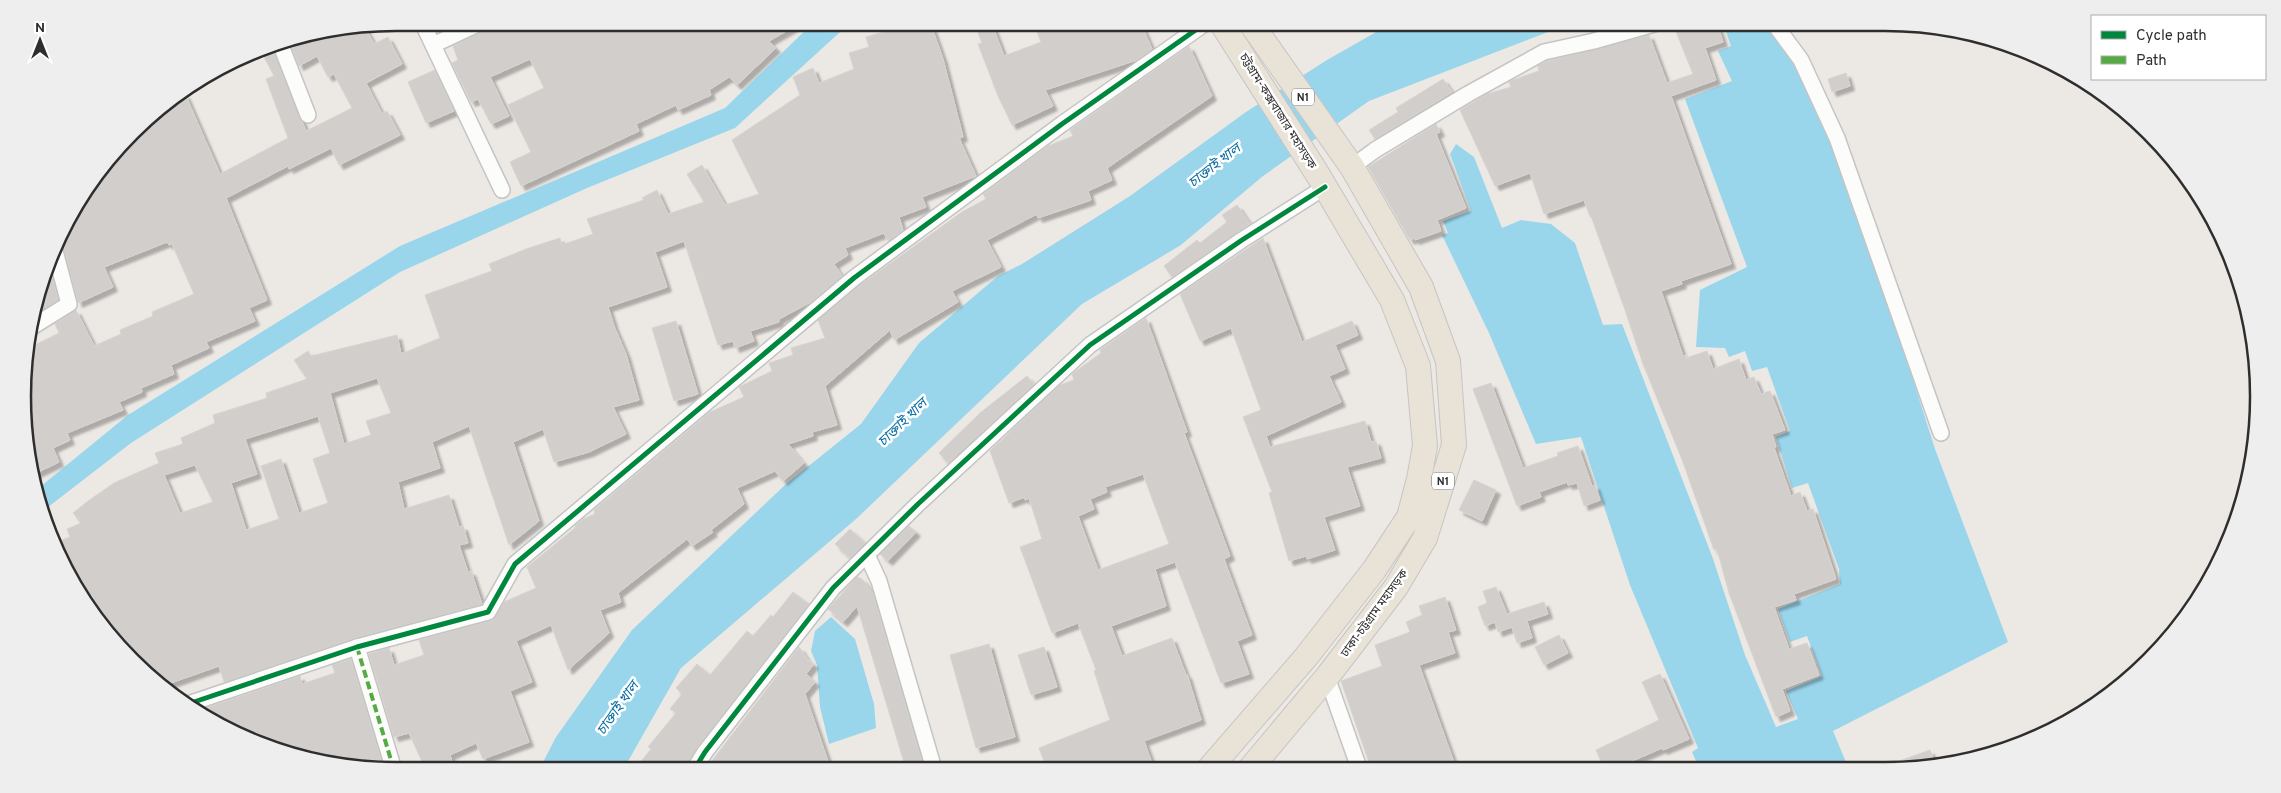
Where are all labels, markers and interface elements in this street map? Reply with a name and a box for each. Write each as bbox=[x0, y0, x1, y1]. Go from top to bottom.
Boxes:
north arrow bbox=[15, 15, 65, 65]
legend bbox=[2091, 15, 2266, 80]
text: N bbox=[35, 20, 45, 37]
text: Cycle path bbox=[2136, 27, 2207, 46]
street label: চট্টগ্রাম-কক্সবাজার মহাসড়ক bbox=[1234, 49, 1320, 173]
text: Path bbox=[2136, 52, 2167, 71]
road number: N1 bbox=[1292, 88, 1314, 105]
water label: চাক্তাই খাল bbox=[1185, 138, 1247, 192]
water label: চাক্তাই খাল bbox=[874, 393, 933, 451]
road number: N1 bbox=[1432, 472, 1454, 490]
street label: ঢাকা-চট্টগ্রাম মহাসড়ক bbox=[1336, 566, 1412, 662]
water label: চাক্তাই খাল bbox=[593, 676, 644, 739]

